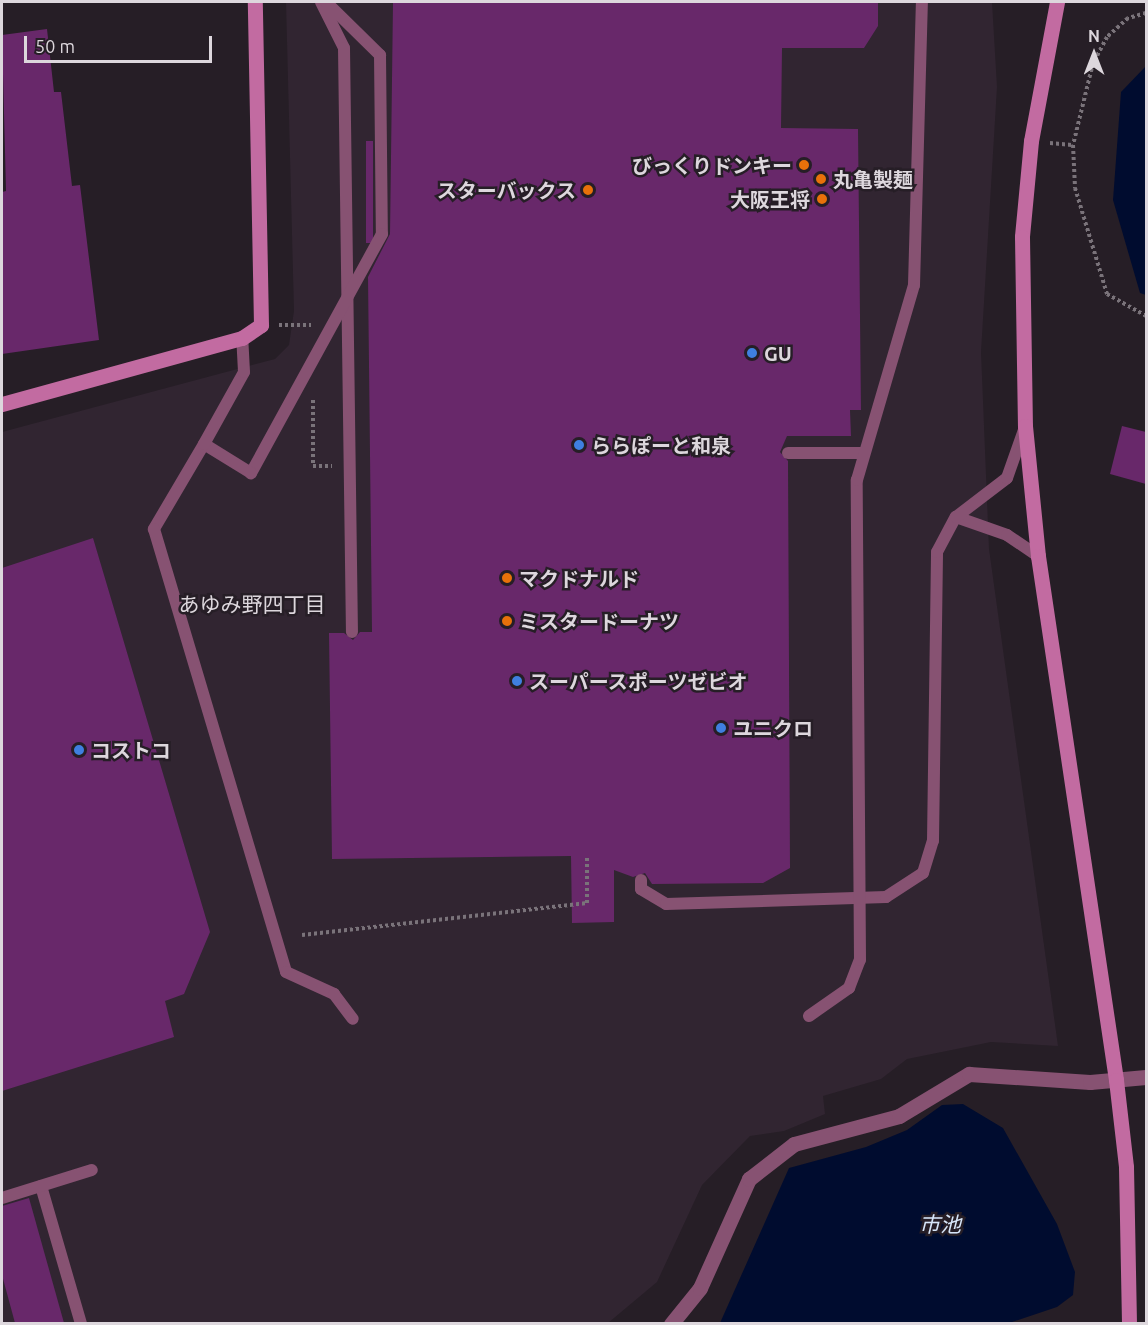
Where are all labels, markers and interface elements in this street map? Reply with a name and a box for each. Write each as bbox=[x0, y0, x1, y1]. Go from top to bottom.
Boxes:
scale bar bbox=[27, 24, 214, 62]
north arrow bbox=[1064, 24, 1124, 84]
text: N bbox=[1088, 27, 1100, 45]
text: 50 m bbox=[35, 36, 75, 56]
place label: びっくりドンキー bbox=[632, 153, 792, 177]
marker: びっくりドンキー bbox=[797, 158, 811, 172]
place label: 丸亀製麺 bbox=[833, 167, 913, 191]
marker: 丸亀製麺 bbox=[814, 172, 828, 186]
place label: スターバックス bbox=[436, 178, 576, 202]
marker: スターバックス bbox=[581, 183, 595, 197]
place label: 大阪王将 bbox=[730, 187, 810, 211]
marker: 大阪王将 bbox=[815, 192, 829, 206]
place label: GU bbox=[764, 341, 792, 365]
marker: GU bbox=[745, 346, 759, 360]
place label: ららぽーと和泉 bbox=[591, 433, 731, 457]
marker: ららぽーと和泉 bbox=[572, 438, 586, 452]
place label: マクドナルド bbox=[519, 566, 639, 590]
marker: マクドナルド bbox=[500, 571, 514, 585]
district label: あゆみ野四丁目 bbox=[179, 591, 325, 617]
place label: ミスタードーナツ bbox=[519, 609, 679, 633]
marker: ミスタードーナツ bbox=[500, 614, 514, 628]
place label: スーパースポーツゼビオ bbox=[529, 669, 749, 693]
marker: スーパースポーツゼビオ bbox=[510, 674, 524, 688]
place label: ユニクロ bbox=[733, 716, 813, 740]
marker: ユニクロ bbox=[714, 721, 728, 735]
place label: コストコ bbox=[91, 738, 171, 762]
marker: コストコ bbox=[72, 743, 86, 757]
water label: 市池 bbox=[919, 1211, 961, 1237]

